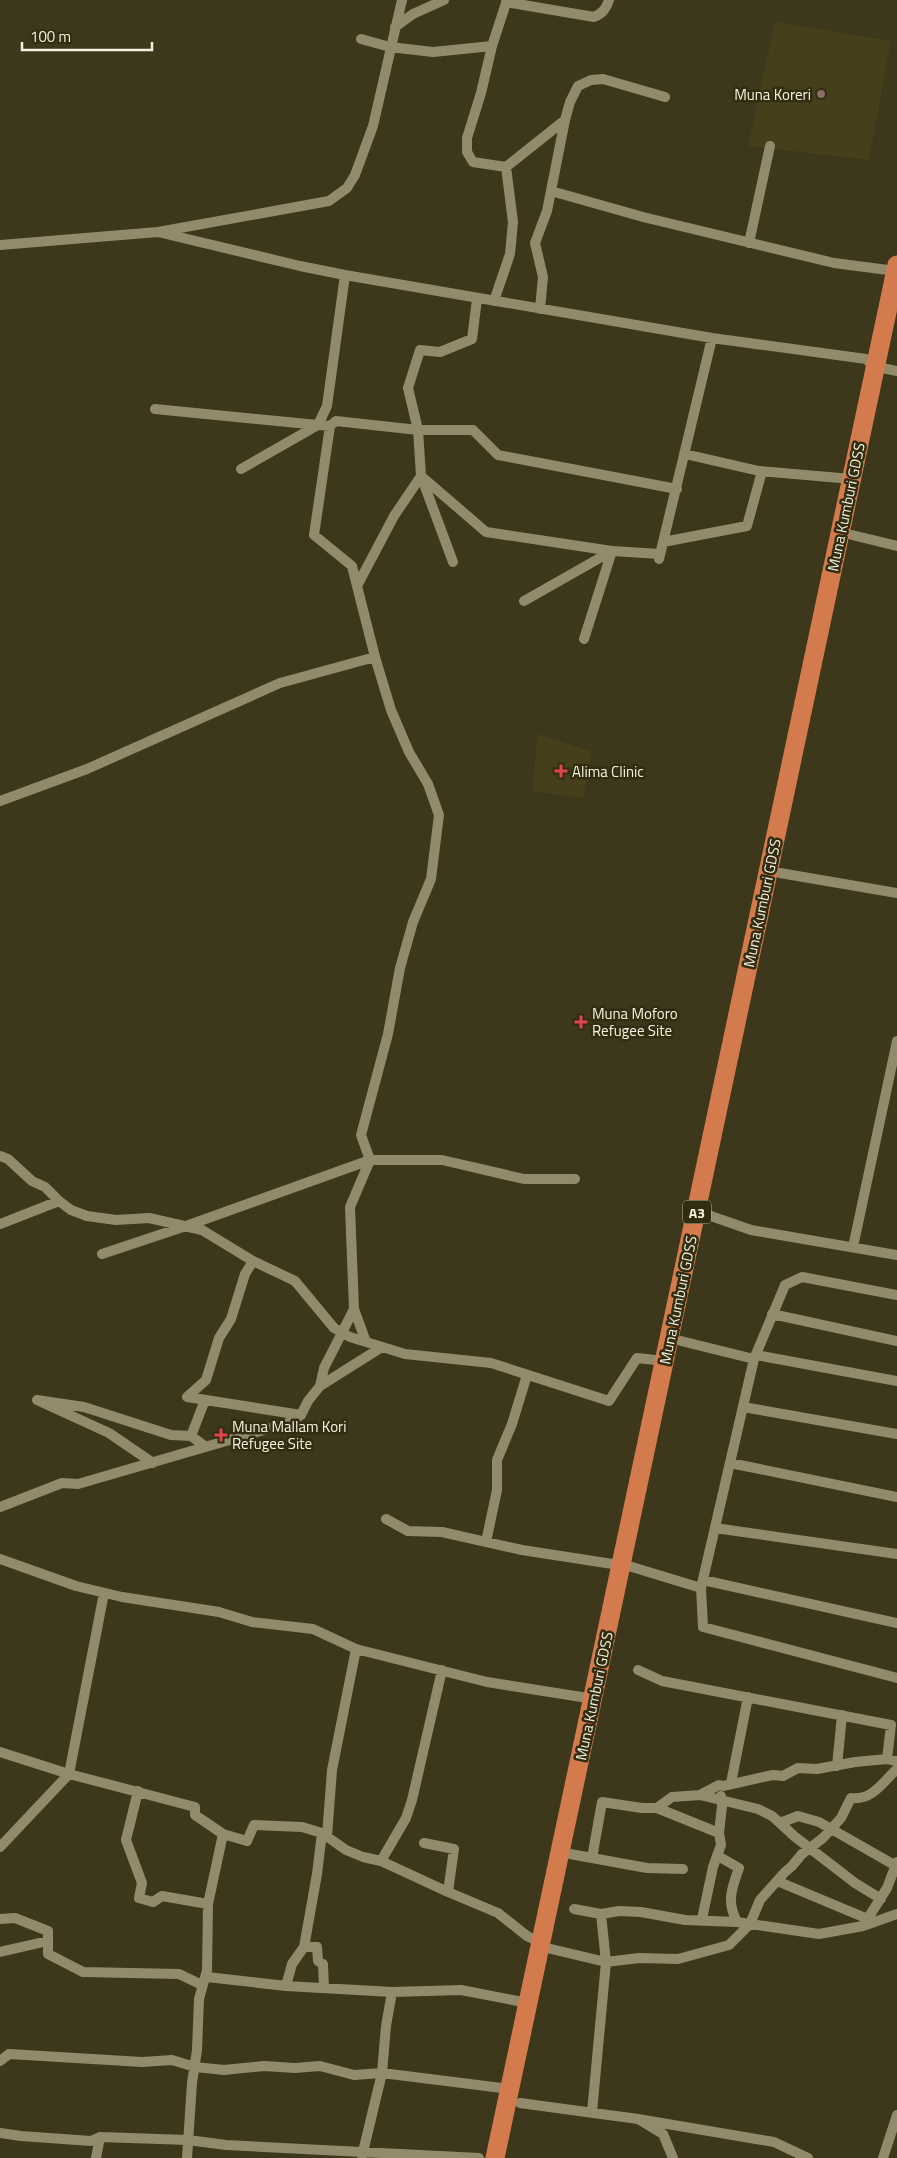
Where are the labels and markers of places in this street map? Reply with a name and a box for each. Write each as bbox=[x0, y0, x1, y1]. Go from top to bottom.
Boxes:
place label: Muna Koreri bbox=[734, 83, 811, 106]
marker: Muna Koreri bbox=[815, 88, 827, 100]
place label: Alima Clinic bbox=[572, 760, 644, 783]
marker: Alima Clinic bbox=[554, 764, 568, 778]
place label: Muna Moforo Refugee Site bbox=[592, 1002, 678, 1042]
marker: Muna Moforo Refugee Site bbox=[574, 1015, 588, 1029]
place label: Muna Mallam Kori Refugee Site bbox=[232, 1415, 347, 1455]
marker: Muna Mallam Kori Refugee Site bbox=[214, 1428, 228, 1442]

